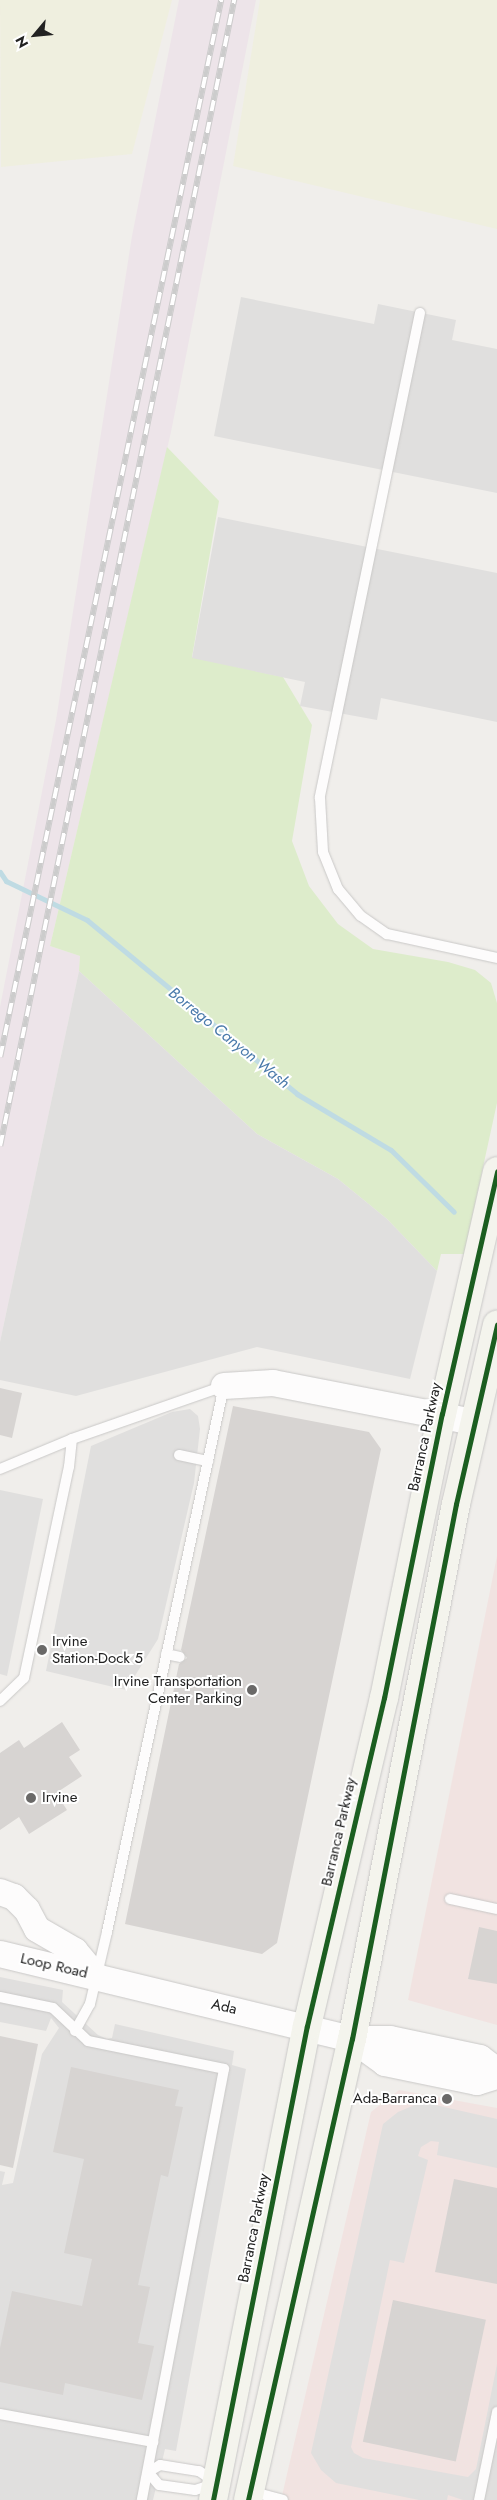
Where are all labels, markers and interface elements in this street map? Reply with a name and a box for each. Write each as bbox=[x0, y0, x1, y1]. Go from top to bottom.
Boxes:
north arrow bbox=[10, 10, 60, 60]
text: N bbox=[10, 32, 33, 52]
water label: Borrego Canyon Wash bbox=[165, 983, 293, 1093]
street label: Barranca Parkway bbox=[405, 1381, 445, 1493]
place label: Irvine Station-Dock 5 bbox=[52, 1632, 143, 1667]
marker: Irvine Station-Dock 5 bbox=[36, 1644, 48, 1656]
place label: Irvine Transportation Center Parking bbox=[114, 1672, 242, 1707]
marker: Irvine Transportation Center Parking bbox=[246, 1684, 258, 1696]
street label: Barranca Parkway bbox=[318, 1776, 360, 1888]
place label: Irvine bbox=[42, 1789, 77, 1807]
marker: Irvine bbox=[24, 1791, 38, 1805]
street label: Loop Road bbox=[19, 1950, 89, 1982]
street label: Ada bbox=[209, 1995, 239, 2019]
place label: Ada-Barranca bbox=[353, 2090, 437, 2108]
marker: Ada-Barranca bbox=[441, 2093, 453, 2105]
street label: Barranca Parkway bbox=[235, 2172, 273, 2284]

